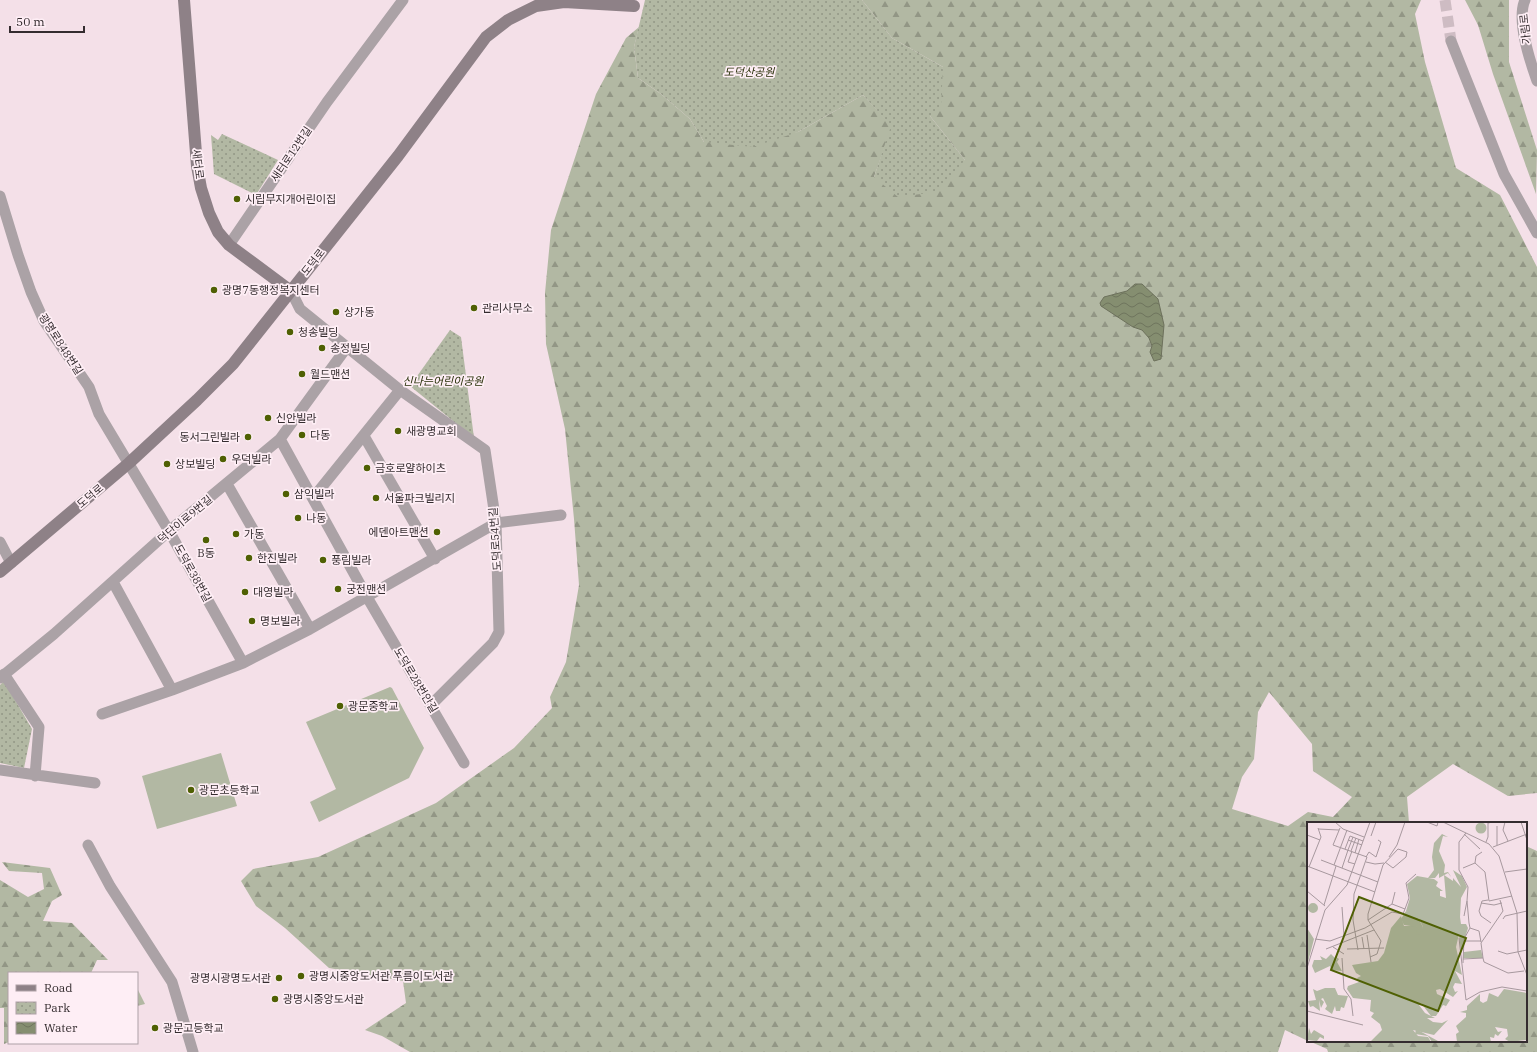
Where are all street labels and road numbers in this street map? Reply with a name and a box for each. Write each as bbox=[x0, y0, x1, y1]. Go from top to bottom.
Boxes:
street label: 가림로 bbox=[1516, 13, 1534, 45]
street label: 새터로12번길 bbox=[267, 124, 315, 184]
street label: 새터로 bbox=[189, 148, 207, 180]
street label: 도덕로 bbox=[298, 246, 328, 278]
street label: 광명로848번길 bbox=[36, 311, 86, 377]
street label: 도덕로 bbox=[74, 481, 106, 511]
street label: 덕단이로9번길 bbox=[155, 492, 215, 546]
street label: 도덕로54번길 bbox=[486, 507, 504, 571]
street label: 도덕로38번길 bbox=[171, 542, 215, 604]
street label: 도덕로28번안길 bbox=[391, 645, 441, 715]

